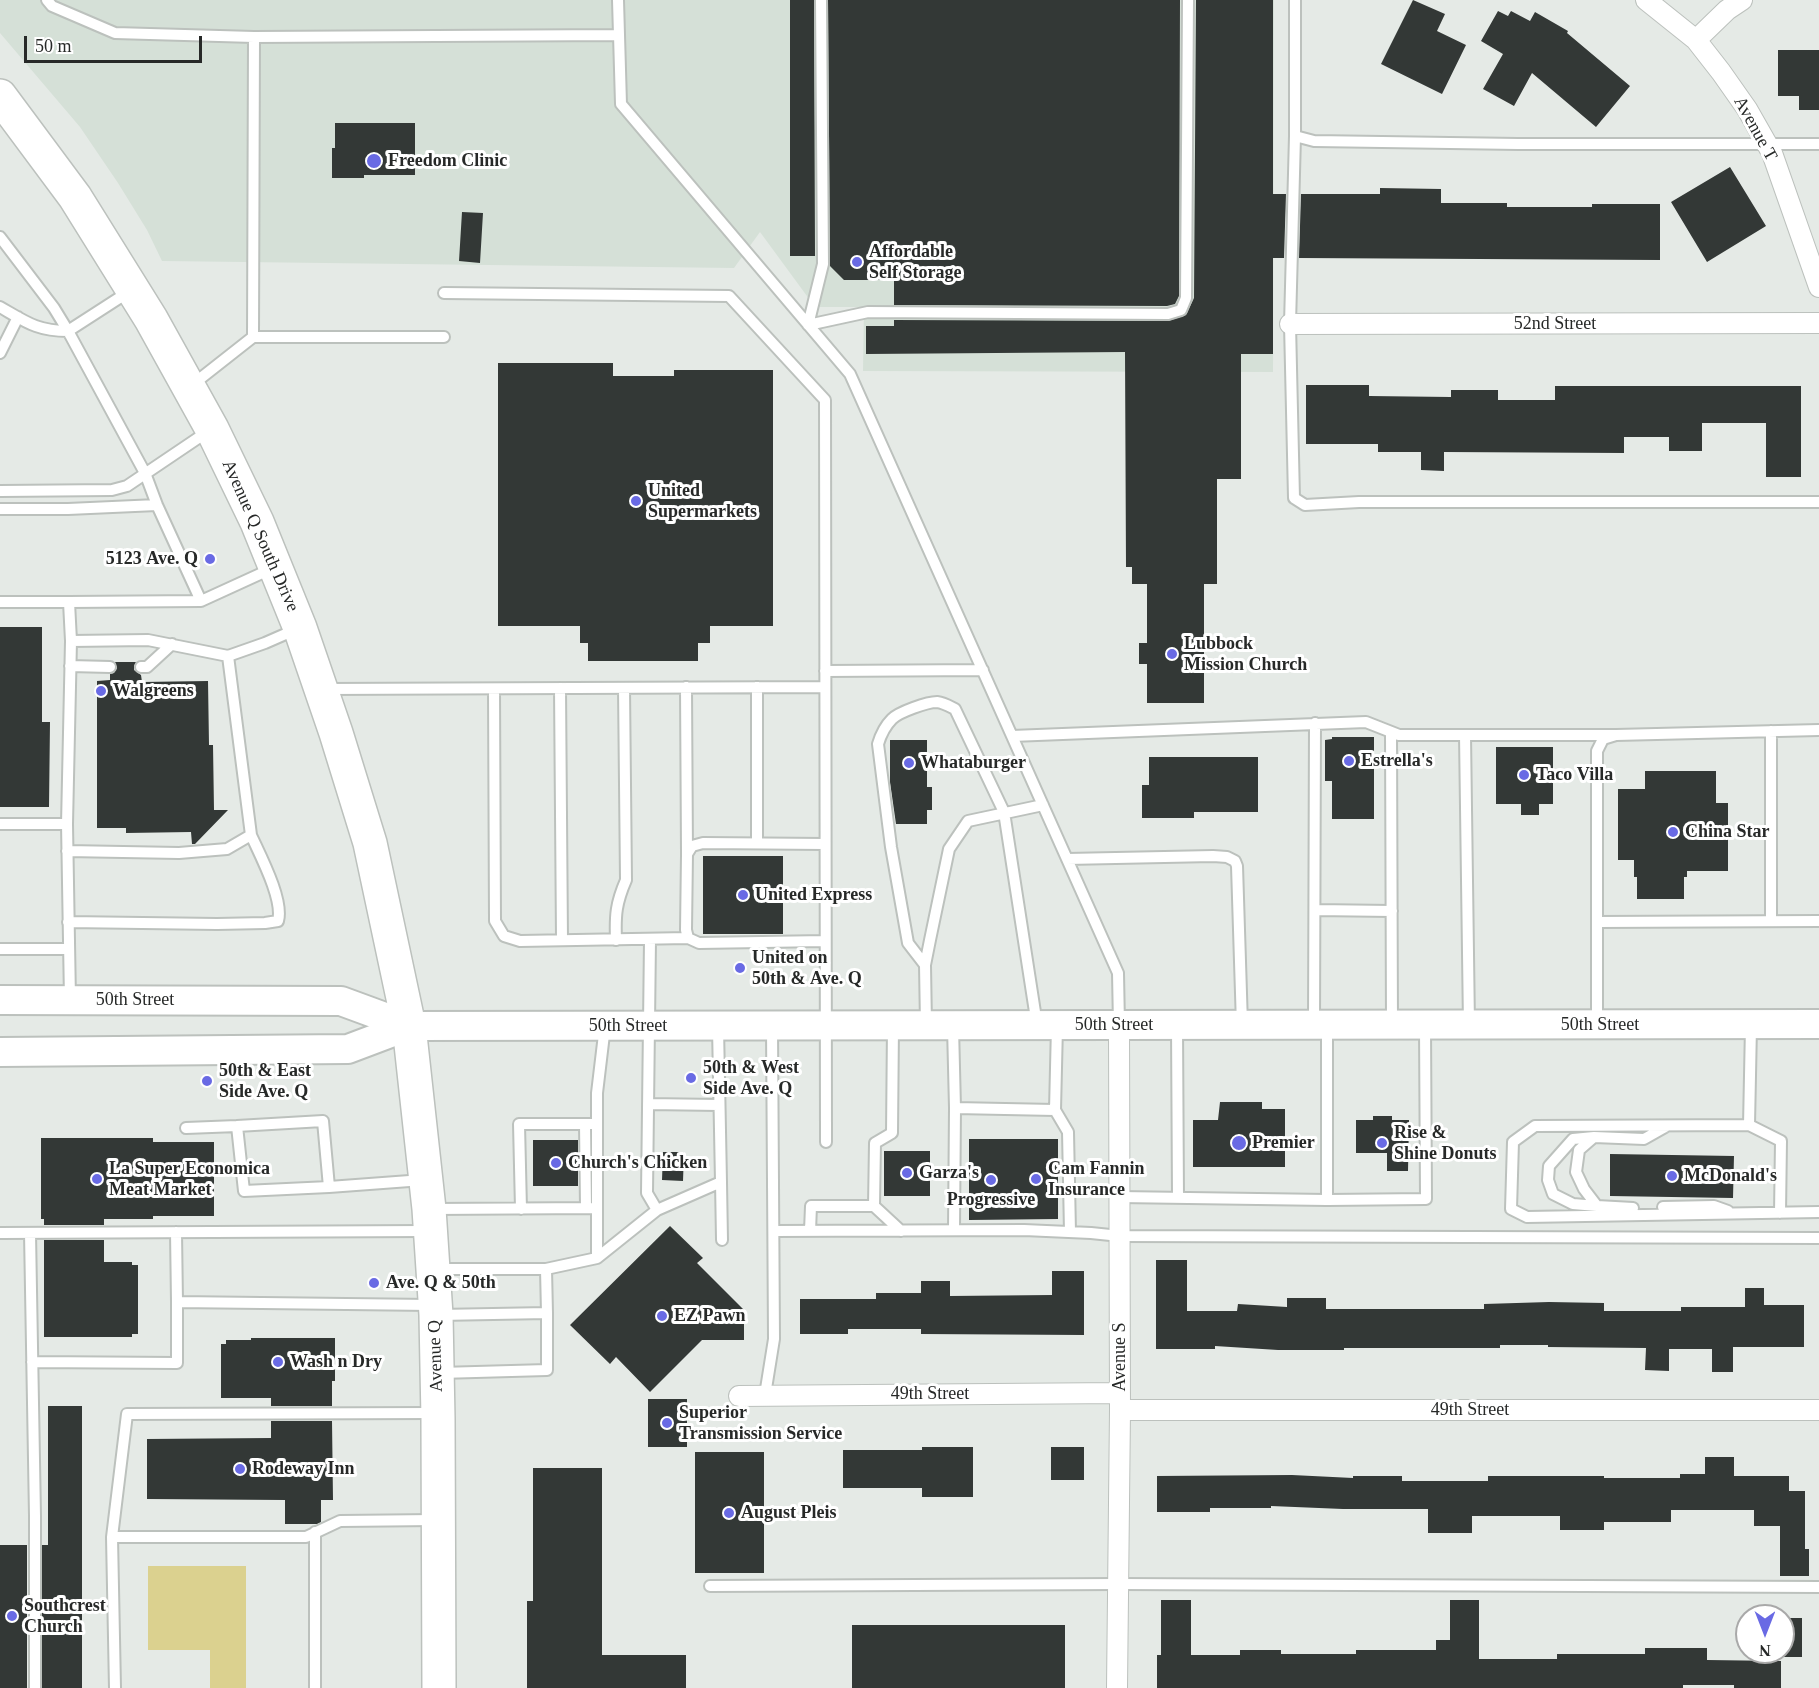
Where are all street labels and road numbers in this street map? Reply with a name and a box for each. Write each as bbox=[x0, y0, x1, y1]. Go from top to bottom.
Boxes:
street label: Avenue T bbox=[1729, 93, 1781, 165]
street label: 52nd Street bbox=[1514, 313, 1596, 335]
street label: Avenue Q South Drive bbox=[217, 457, 303, 615]
street label: 50th Street bbox=[96, 989, 174, 1011]
street label: 50th Street bbox=[1075, 1014, 1153, 1036]
street label: 50th Street bbox=[1561, 1014, 1639, 1036]
street label: 50th Street bbox=[589, 1015, 667, 1037]
street label: Avenue Q bbox=[424, 1320, 448, 1392]
street label: Avenue S bbox=[1109, 1322, 1131, 1392]
street label: 49th Street bbox=[891, 1383, 969, 1405]
street label: 49th Street bbox=[1431, 1399, 1509, 1421]

